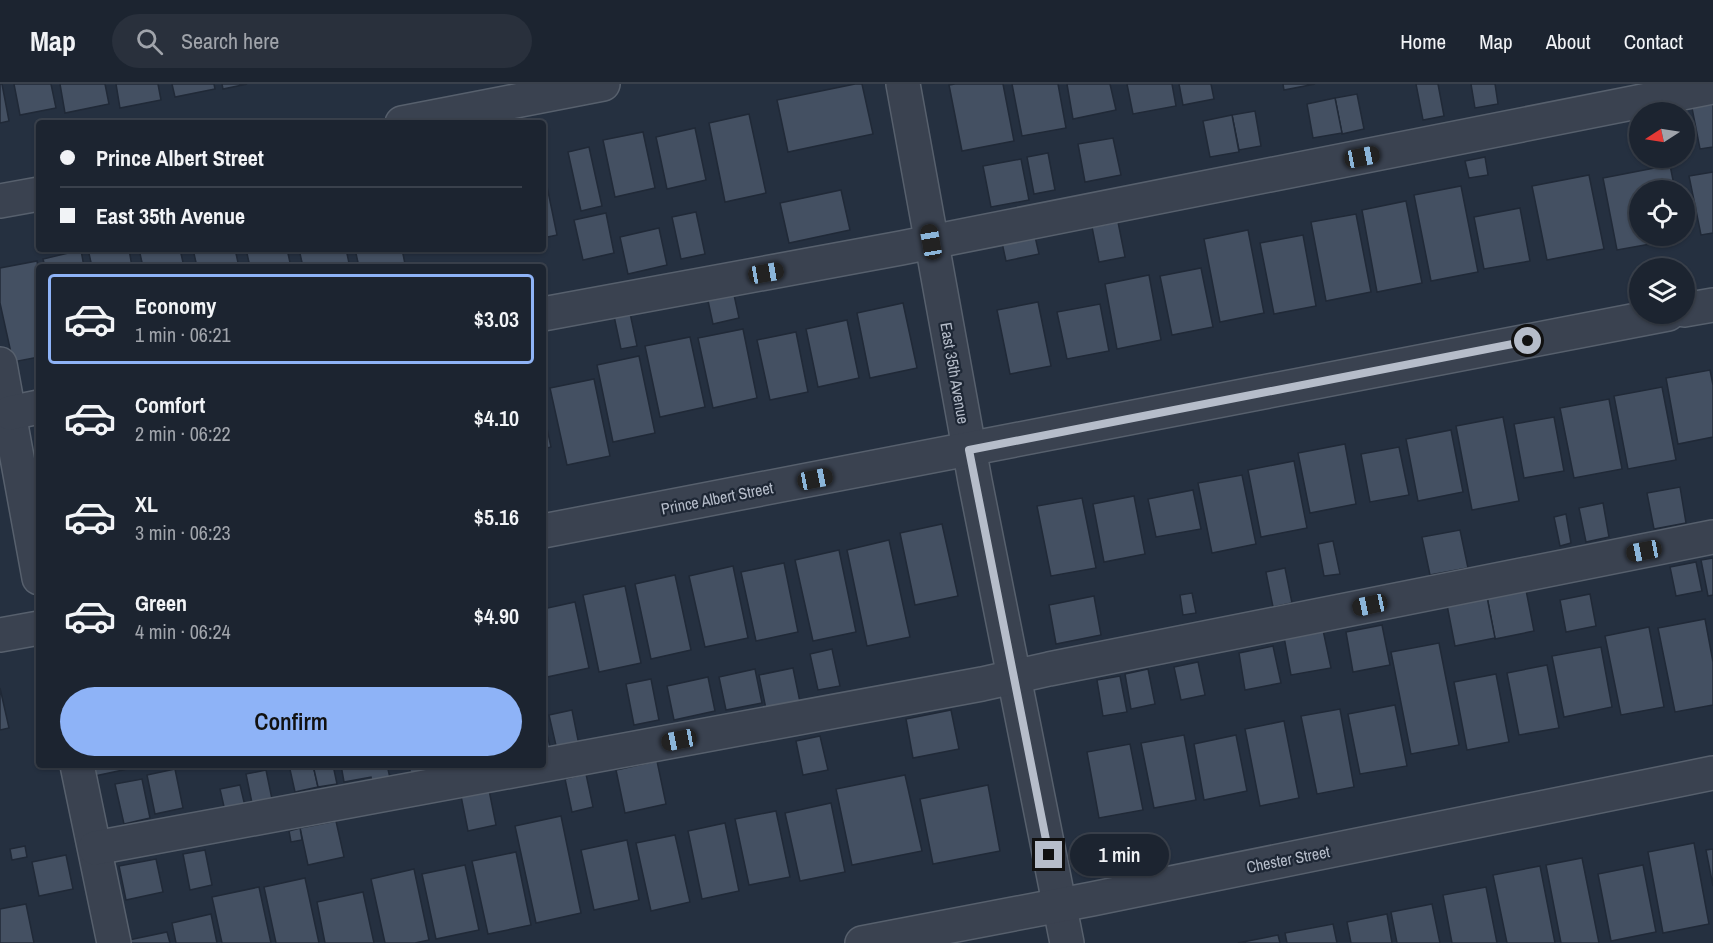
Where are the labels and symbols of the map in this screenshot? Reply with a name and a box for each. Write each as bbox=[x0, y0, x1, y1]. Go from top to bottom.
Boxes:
north arrow bbox=[1629, 102, 1695, 168]
car bbox=[1343, 145, 1381, 169]
car bbox=[919, 223, 943, 261]
car bbox=[747, 261, 785, 285]
street label: East 35th Avenue bbox=[935, 321, 975, 425]
route start bbox=[1514, 327, 1541, 354]
car bbox=[796, 467, 834, 491]
street label: Prince Albert Street bbox=[659, 476, 775, 520]
car bbox=[1625, 539, 1663, 563]
car bbox=[1351, 592, 1389, 618]
car bbox=[660, 728, 698, 752]
callout: 1 min bbox=[1070, 834, 1169, 876]
street label: Chester Street bbox=[1244, 840, 1332, 878]
route end bbox=[1035, 841, 1062, 868]

